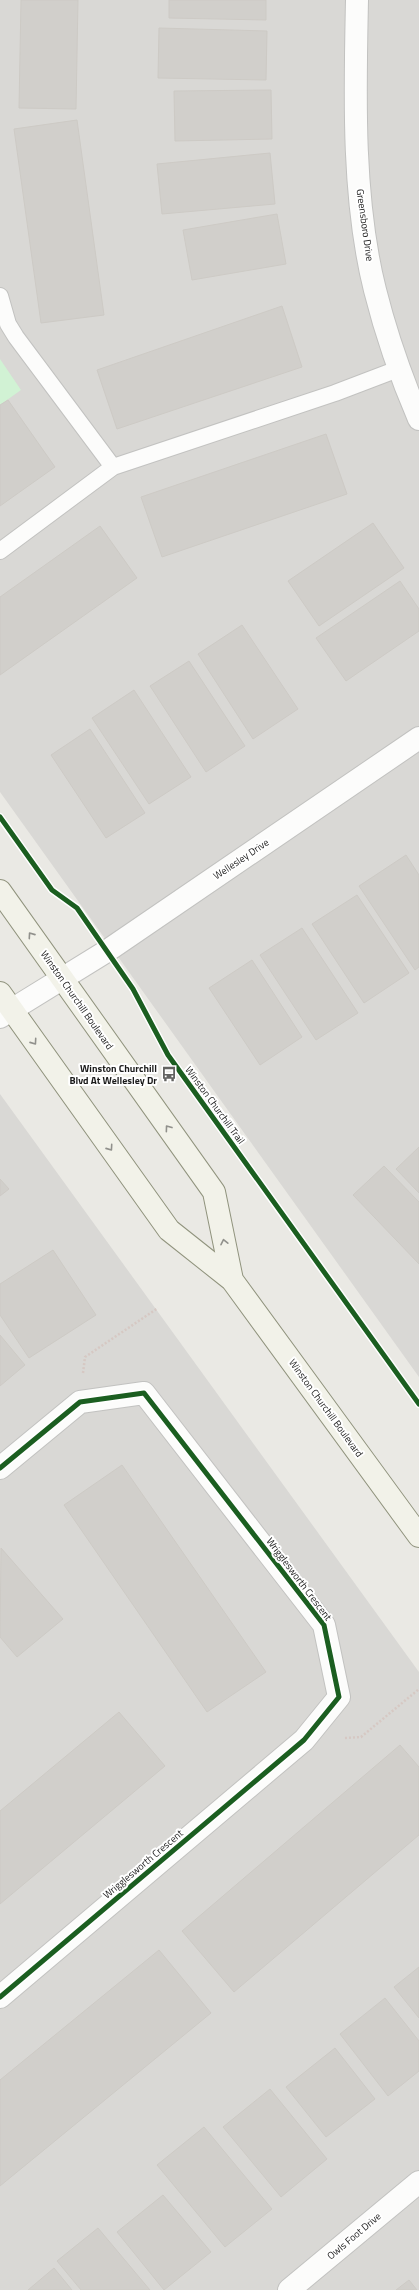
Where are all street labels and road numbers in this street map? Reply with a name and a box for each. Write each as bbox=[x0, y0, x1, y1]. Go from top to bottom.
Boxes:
street label: Greensboro Drive bbox=[353, 188, 377, 262]
street label: Wellesley Drive bbox=[210, 835, 272, 883]
street label: Winston Churchill Boulevard bbox=[37, 947, 117, 1053]
street label: Winston Churchill Trail bbox=[182, 1063, 248, 1147]
street label: Winston Churchill Boulevard bbox=[285, 1356, 367, 1460]
street label: Wrigglesworth Crescent bbox=[263, 1534, 336, 1624]
street label: Wrigglesworth Crescent bbox=[100, 1826, 187, 1902]
street label: Owls Foot Drive bbox=[324, 2209, 384, 2263]

